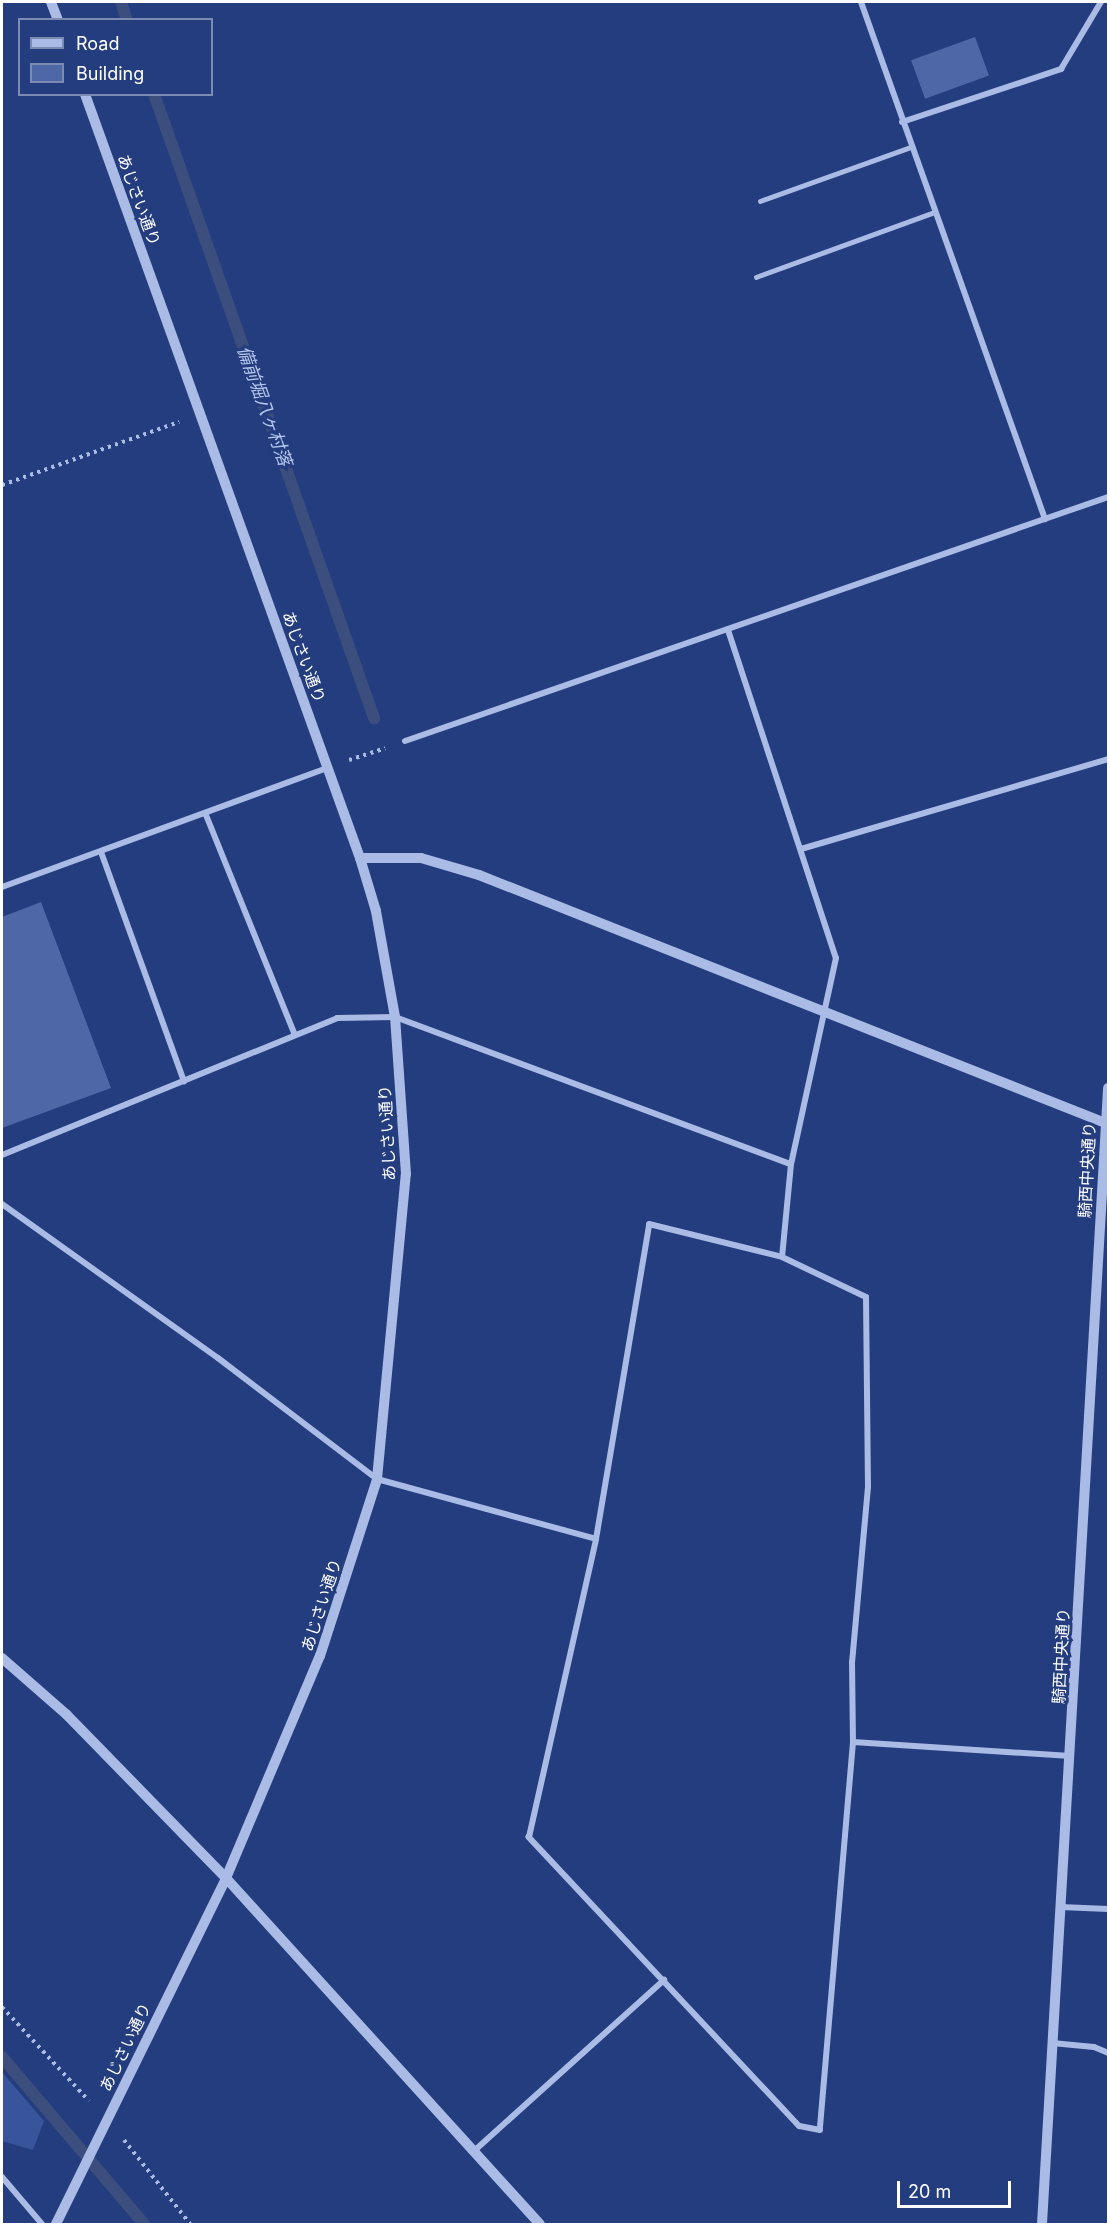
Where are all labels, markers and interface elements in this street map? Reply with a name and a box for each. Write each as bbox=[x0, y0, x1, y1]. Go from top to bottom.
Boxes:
legend bbox=[18, 18, 213, 96]
text: Road bbox=[76, 33, 119, 54]
text: Building bbox=[76, 63, 144, 84]
street label: あじさい通り bbox=[114, 152, 164, 248]
water label: 備前堀八ヶ村落 bbox=[232, 343, 296, 469]
street label: あじさい通り bbox=[279, 609, 329, 705]
street label: あじさい通り bbox=[375, 1085, 399, 1181]
street label: 騎西中央通り bbox=[1075, 1122, 1099, 1218]
street label: あじさい通り bbox=[297, 1556, 345, 1654]
street label: 騎西中央通り bbox=[1049, 1608, 1073, 1704]
street label: あじさい通り bbox=[95, 2000, 155, 2094]
scale bar bbox=[900, 2169, 1014, 2207]
text: 20 m bbox=[908, 2181, 951, 2202]

